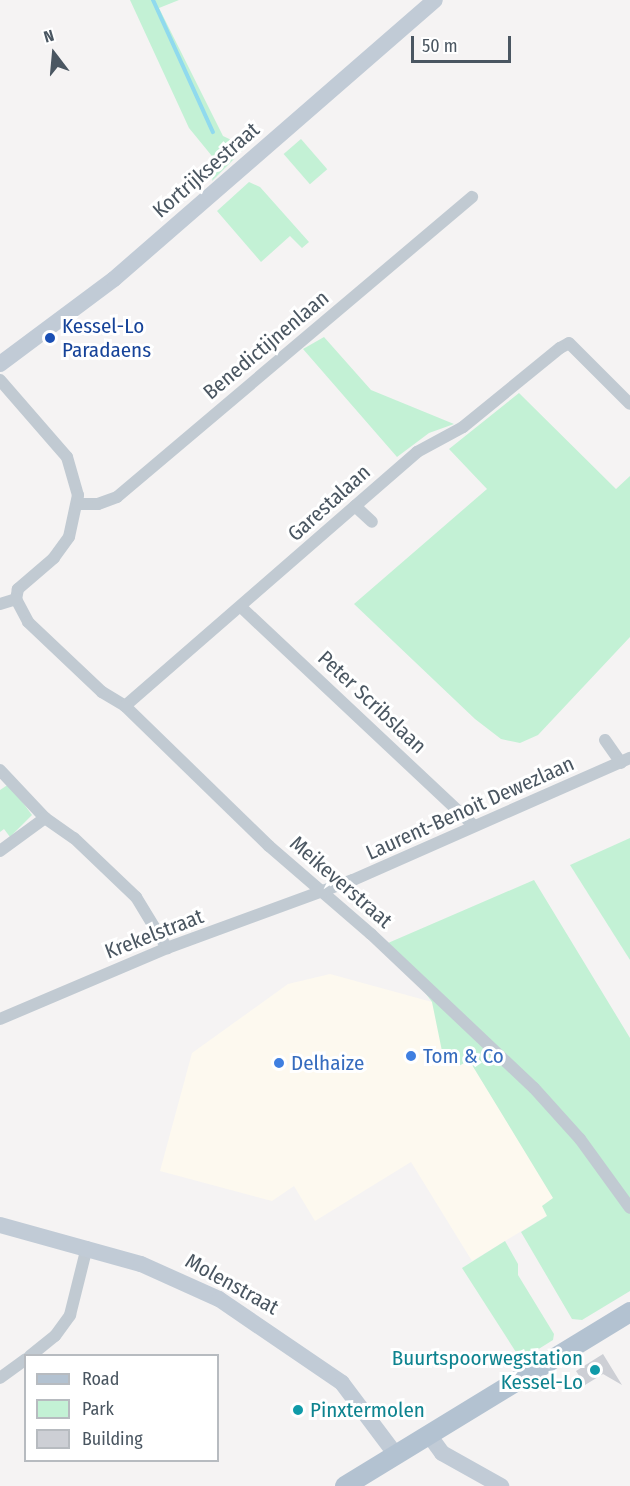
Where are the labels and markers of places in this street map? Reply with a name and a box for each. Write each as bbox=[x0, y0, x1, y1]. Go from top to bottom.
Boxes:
place label: Kessel-Lo Paradaens bbox=[62, 313, 151, 363]
marker: Kessel-Lo Paradaens bbox=[43, 331, 57, 345]
place label: Tom & Co bbox=[423, 1043, 504, 1069]
marker: Tom & Co bbox=[404, 1049, 418, 1063]
place label: Delhaize bbox=[291, 1050, 364, 1076]
marker: Delhaize bbox=[272, 1056, 286, 1070]
place label: Buurtspoorwegstation Kessel-Lo bbox=[392, 1345, 583, 1395]
marker: Buurtspoorwegstation Kessel-Lo bbox=[588, 1363, 602, 1377]
place label: Pinxtermolen bbox=[310, 1397, 425, 1423]
marker: Pinxtermolen bbox=[291, 1403, 305, 1417]

